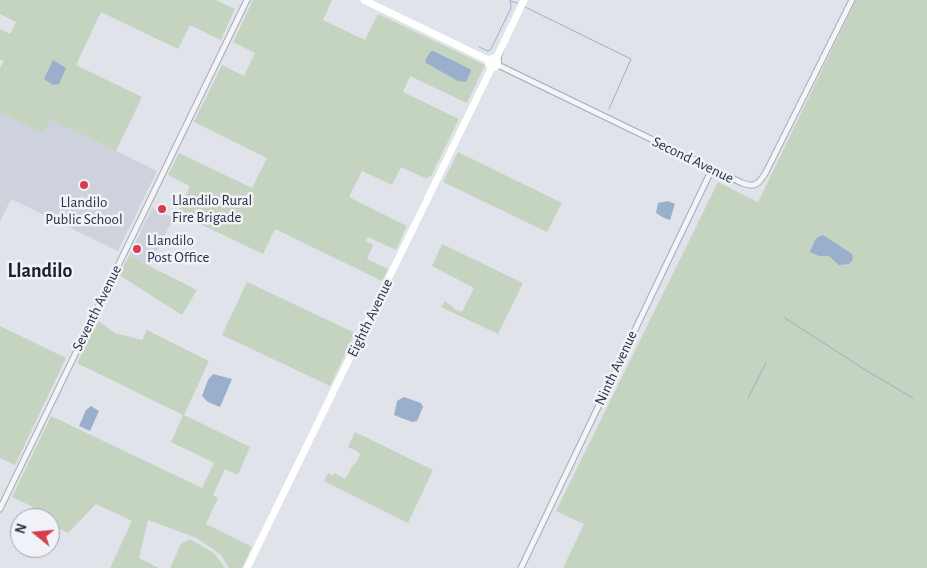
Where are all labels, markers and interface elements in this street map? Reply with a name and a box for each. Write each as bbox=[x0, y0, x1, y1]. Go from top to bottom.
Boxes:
street label: Second Avenue bbox=[649, 133, 737, 187]
marker: Llandilo Public School bbox=[78, 179, 90, 191]
place label: Llandilo Rural Fire Brigade bbox=[172, 191, 252, 226]
place label: Llandilo Public School bbox=[45, 193, 123, 228]
marker: Llandilo Rural Fire Brigade bbox=[156, 203, 168, 215]
place label: Llandilo Post Office bbox=[147, 231, 209, 266]
marker: Llandilo Post Office bbox=[131, 243, 143, 255]
district label: Llandilo bbox=[8, 259, 72, 283]
street label: Seventh Avenue bbox=[68, 262, 126, 354]
street label: Eighth Avenue bbox=[343, 276, 397, 360]
street label: Ninth Avenue bbox=[591, 328, 641, 408]
north arrow bbox=[10, 508, 60, 558]
text: N bbox=[13, 522, 30, 536]

